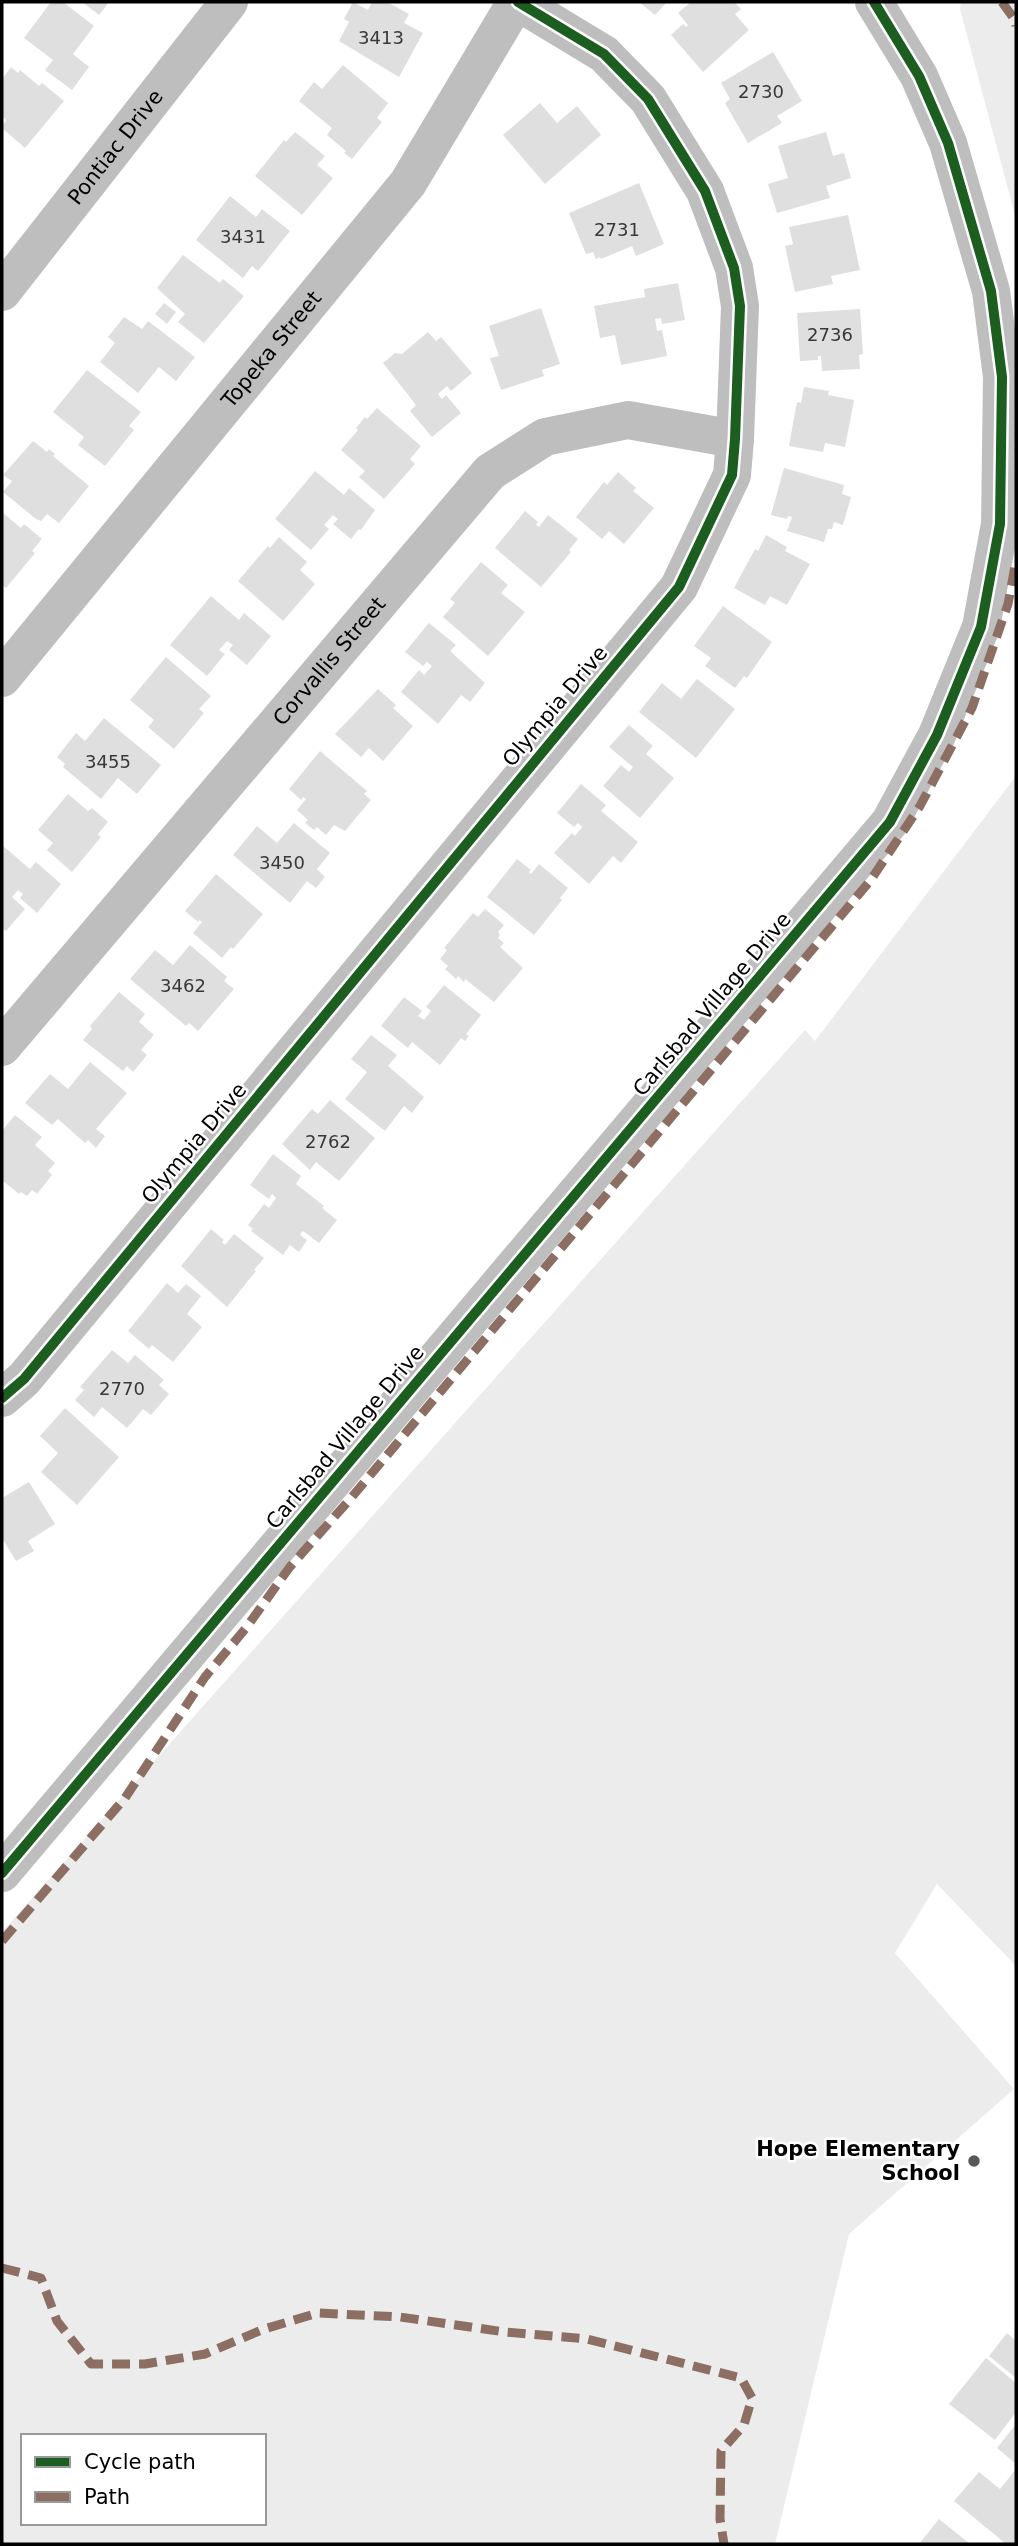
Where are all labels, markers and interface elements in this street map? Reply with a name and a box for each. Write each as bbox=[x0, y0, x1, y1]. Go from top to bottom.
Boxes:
house number: 3413 bbox=[358, 27, 404, 48]
house number: 2730 bbox=[738, 81, 784, 102]
street label: Pontiac Drive bbox=[63, 85, 168, 209]
house number: 2731 bbox=[594, 219, 640, 240]
house number: 3431 bbox=[220, 226, 266, 247]
street label: Topeka Street bbox=[216, 286, 326, 413]
house number: 2736 bbox=[807, 324, 853, 345]
street label: Corvallis Street bbox=[268, 592, 390, 730]
street label: Olympia Drive bbox=[498, 641, 612, 771]
house number: 3455 bbox=[85, 751, 131, 772]
house number: 3450 bbox=[259, 852, 305, 873]
street label: Carlsbad Village Drive bbox=[628, 907, 796, 1101]
house number: 3462 bbox=[160, 975, 206, 996]
street label: Olympia Drive bbox=[137, 1078, 251, 1208]
house number: 2762 bbox=[305, 1131, 351, 1152]
street label: Carlsbad Village Drive bbox=[261, 1340, 429, 1534]
house number: 2770 bbox=[99, 1378, 145, 1399]
place label: Hope Elementary School bbox=[756, 2137, 960, 2185]
marker: Hope Elementary School bbox=[966, 2153, 982, 2169]
legend bbox=[21, 2434, 266, 2525]
text: Cycle path bbox=[84, 2450, 196, 2474]
text: Path bbox=[84, 2485, 130, 2509]

